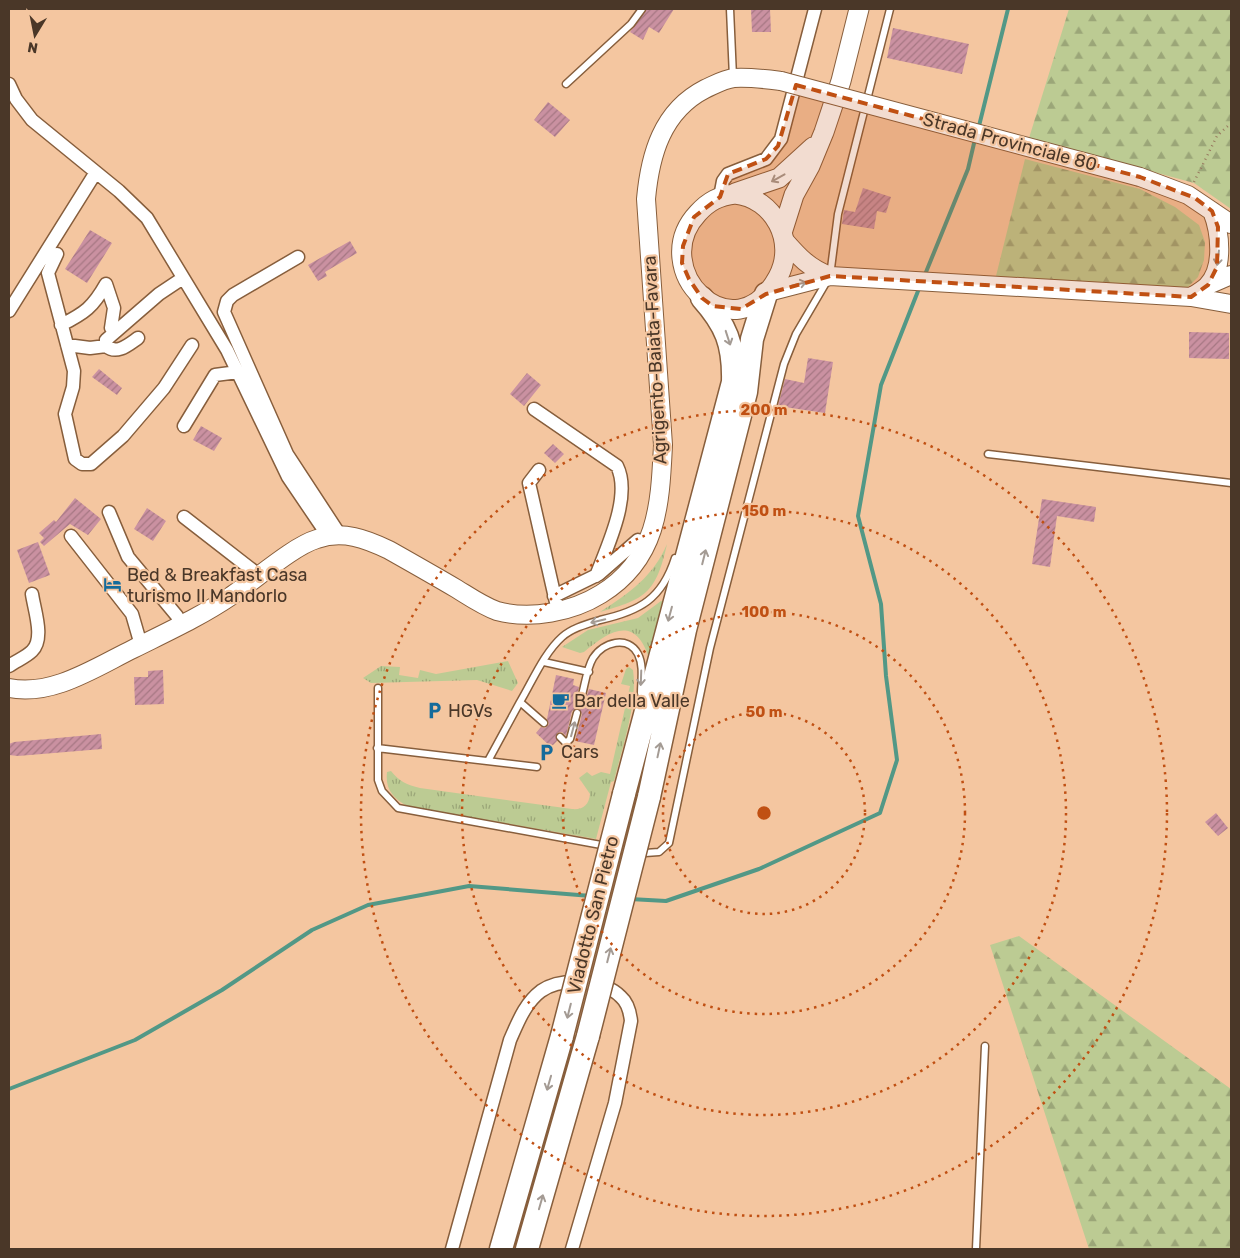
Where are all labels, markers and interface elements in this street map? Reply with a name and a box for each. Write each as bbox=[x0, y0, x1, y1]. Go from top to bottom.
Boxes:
north arrow bbox=[10, 10, 60, 60]
text: N bbox=[26, 38, 39, 57]
street label: Strada Provinciale 80 bbox=[921, 108, 1099, 176]
one-way arrow bbox=[770, 173, 785, 183]
one-way arrow bbox=[1213, 250, 1223, 266]
street label: Agrigento-Baiata-Favara bbox=[639, 255, 671, 465]
one-way arrow bbox=[790, 279, 806, 288]
one-way arrow bbox=[723, 330, 733, 346]
text: 200 m bbox=[740, 401, 788, 419]
text: 150 m bbox=[742, 502, 786, 520]
one-way arrow bbox=[699, 550, 709, 566]
place label: Bed & Breakfast Casa turismo Il Mandorlo bbox=[127, 564, 308, 607]
hotel icon: Bed & Breakfast Casa turismo Il Mandorlo bbox=[103, 575, 123, 595]
text: 100 m bbox=[742, 603, 786, 621]
one-way arrow bbox=[665, 606, 675, 622]
one-way arrow bbox=[590, 617, 606, 626]
one-way arrow bbox=[636, 670, 646, 686]
place label: Bar della Valle bbox=[574, 690, 690, 712]
cafe icon: Bar della Valle bbox=[550, 691, 570, 711]
place label: HGVs bbox=[448, 700, 493, 722]
parking icon: HGVs bbox=[424, 701, 444, 721]
text: 50 m bbox=[746, 703, 782, 721]
one-way arrow bbox=[569, 721, 578, 737]
place label: Cars bbox=[561, 741, 599, 763]
parking icon: Cars bbox=[537, 742, 557, 762]
one-way arrow bbox=[655, 742, 664, 758]
centre of rings bbox=[755, 804, 773, 822]
street label: Viadotto San Pietro bbox=[563, 834, 623, 996]
one-way arrow bbox=[605, 947, 614, 963]
one-way arrow bbox=[564, 1003, 573, 1019]
one-way arrow bbox=[544, 1075, 553, 1091]
one-way arrow bbox=[536, 1195, 546, 1211]

